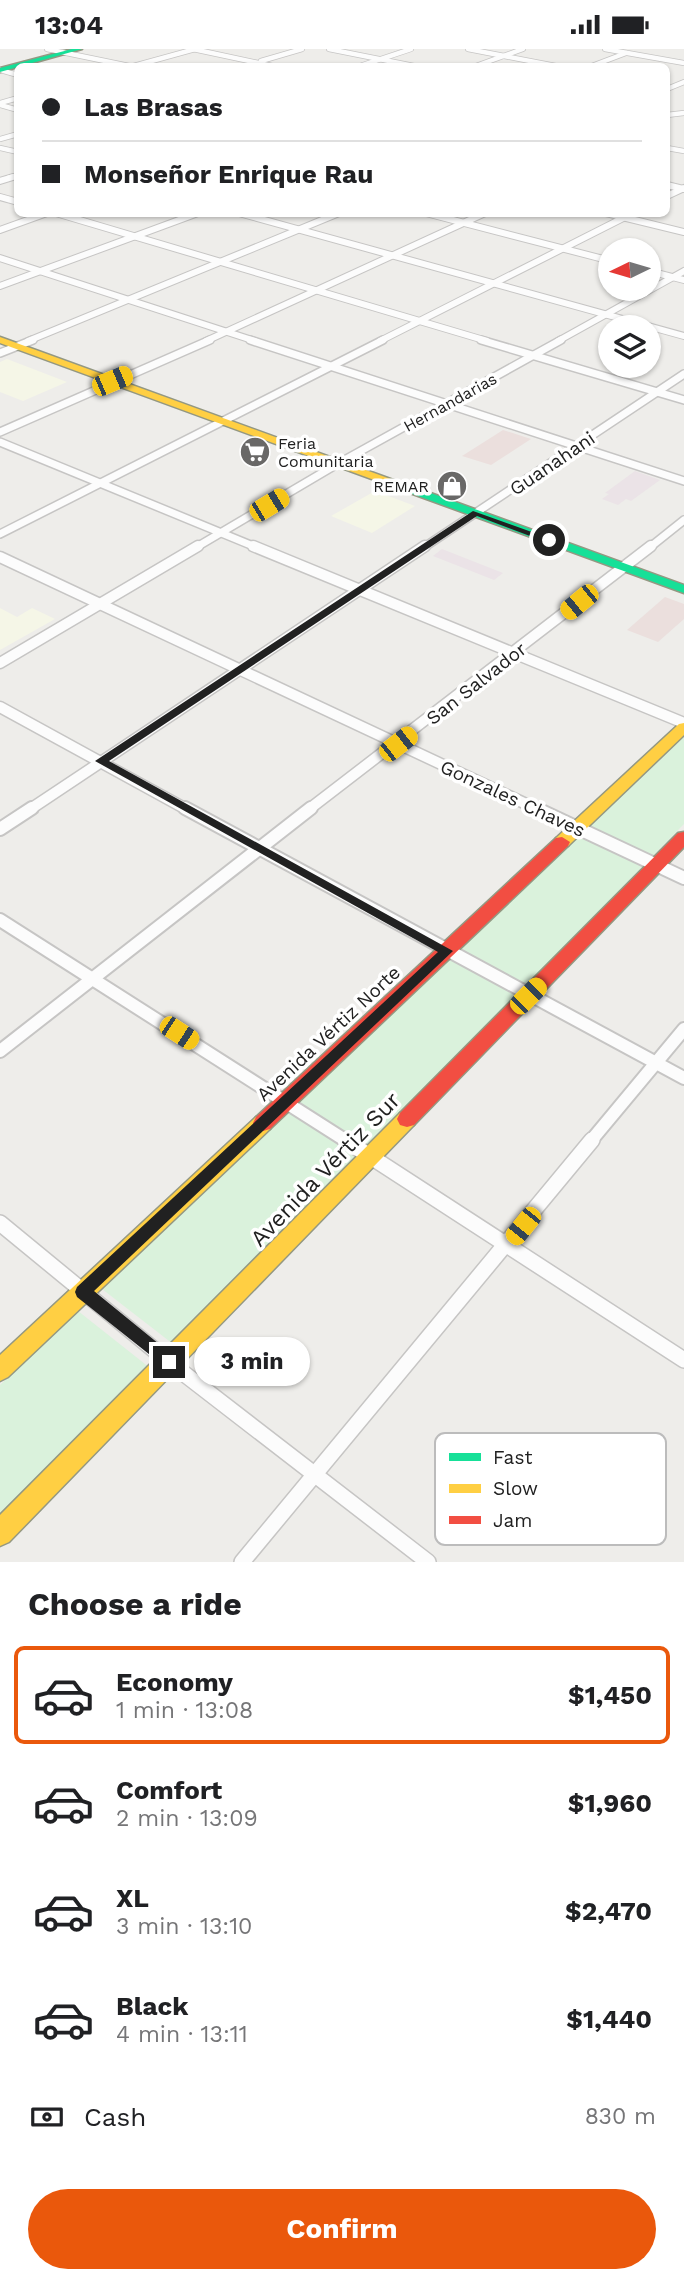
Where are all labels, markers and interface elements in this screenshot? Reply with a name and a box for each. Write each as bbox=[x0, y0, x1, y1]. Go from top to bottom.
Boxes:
text: 13:04 bbox=[35, 10, 103, 40]
text: Las Brasas bbox=[84, 92, 223, 122]
text: Monseñor Enrique Rau bbox=[84, 159, 373, 189]
north arrow bbox=[598, 238, 662, 301]
map controls bbox=[598, 238, 661, 378]
button: layers bbox=[598, 315, 661, 378]
car bbox=[89, 363, 136, 399]
street label: Hernandarias bbox=[400, 369, 500, 436]
street label: Guanahani bbox=[505, 426, 599, 500]
place label: Feria Comunitaria bbox=[278, 434, 373, 471]
supermarket icon: Feria Comunitaria bbox=[238, 435, 272, 469]
shop icon: REMAR bbox=[435, 469, 469, 503]
place label: REMAR bbox=[373, 477, 429, 496]
car bbox=[246, 485, 293, 525]
route start bbox=[533, 524, 565, 556]
car bbox=[557, 581, 602, 623]
street label: San Salvador bbox=[422, 637, 531, 730]
car bbox=[375, 723, 422, 765]
street label: Gonzales Chaves bbox=[437, 755, 589, 842]
street label: Avenida Vértiz Norte bbox=[252, 961, 405, 1106]
car bbox=[506, 974, 551, 1018]
car bbox=[156, 1013, 203, 1053]
street label: Avenida Vértiz Sur bbox=[245, 1087, 406, 1252]
car bbox=[502, 1203, 545, 1249]
callout: 3 min bbox=[194, 1337, 309, 1387]
route end bbox=[153, 1346, 185, 1378]
text: 3 min bbox=[221, 1348, 283, 1375]
legend bbox=[435, 1433, 666, 1545]
text: Fast bbox=[493, 1446, 532, 1469]
text: Slow bbox=[493, 1477, 538, 1500]
text: Jam bbox=[493, 1509, 532, 1532]
text: Choose a ride bbox=[28, 1585, 242, 1623]
icon: car bbox=[32, 1664, 95, 1727]
text: Economy bbox=[116, 1667, 233, 1697]
text: $1,450 bbox=[568, 1680, 652, 1710]
text: 1 min · 13:08 bbox=[116, 1697, 253, 1724]
icon: car bbox=[32, 1772, 95, 1835]
text: Comfort bbox=[116, 1775, 222, 1805]
text: $1,960 bbox=[568, 1788, 652, 1818]
text: 2 min · 13:09 bbox=[116, 1805, 258, 1832]
icon: car bbox=[32, 1880, 95, 1943]
text: XL bbox=[116, 1883, 149, 1913]
text: $2,470 bbox=[565, 1896, 652, 1926]
text: 3 min · 13:10 bbox=[116, 1913, 252, 1940]
icon: car bbox=[32, 1988, 95, 2051]
text: Black bbox=[116, 1991, 188, 2021]
text: $1,440 bbox=[566, 2004, 652, 2034]
text: 4 min · 13:11 bbox=[116, 2021, 248, 2048]
icon: cash bbox=[28, 2098, 66, 2136]
text: Cash bbox=[84, 2102, 146, 2132]
text: 830 m bbox=[585, 2103, 656, 2130]
button: Confirm bbox=[28, 2189, 656, 2269]

